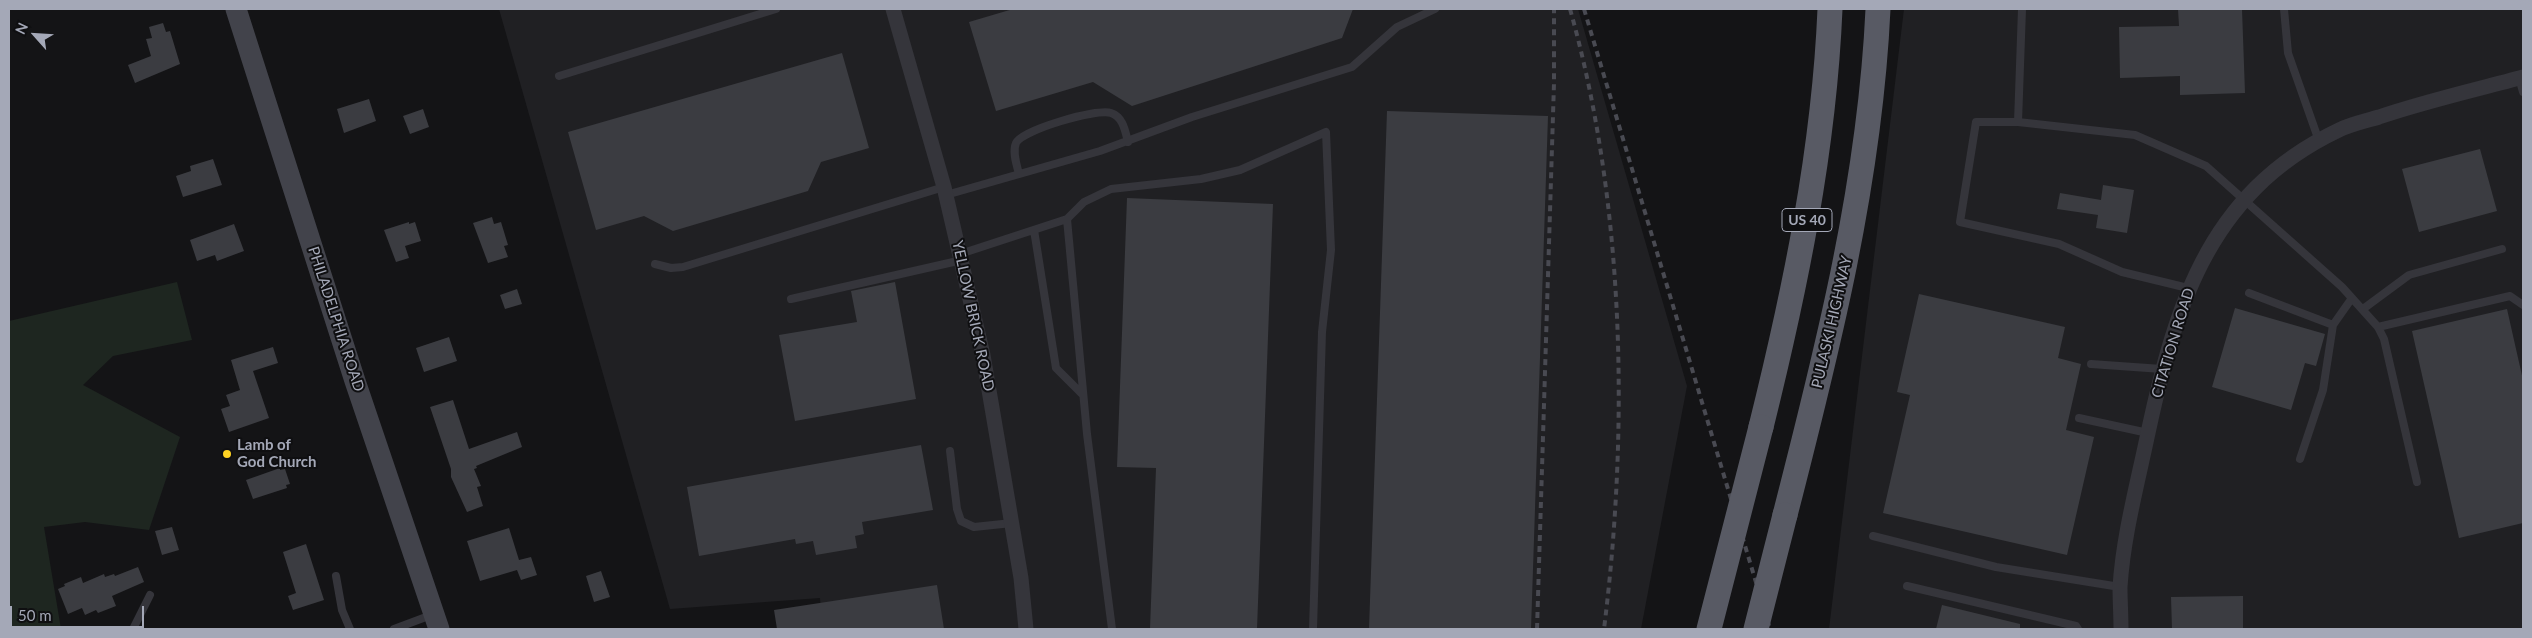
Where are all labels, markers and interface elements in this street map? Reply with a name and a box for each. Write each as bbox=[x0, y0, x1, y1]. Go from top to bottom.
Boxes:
north arrow bbox=[10, 10, 60, 60]
text: N bbox=[11, 20, 31, 37]
road number: US 40 bbox=[1782, 208, 1832, 232]
street label: YELLOW BRICK ROAD bbox=[948, 239, 998, 393]
street label: PHILADELPHIA ROAD bbox=[304, 244, 368, 394]
street label: PULASKI HIGHWAY bbox=[1808, 254, 1856, 390]
street label: CITATION ROAD bbox=[2148, 286, 2198, 400]
place label: Lamb of God Church bbox=[237, 436, 316, 471]
marker: Lamb of God Church bbox=[221, 448, 233, 460]
scale bar bbox=[12, 596, 146, 628]
text: 50 m bbox=[18, 606, 52, 624]

